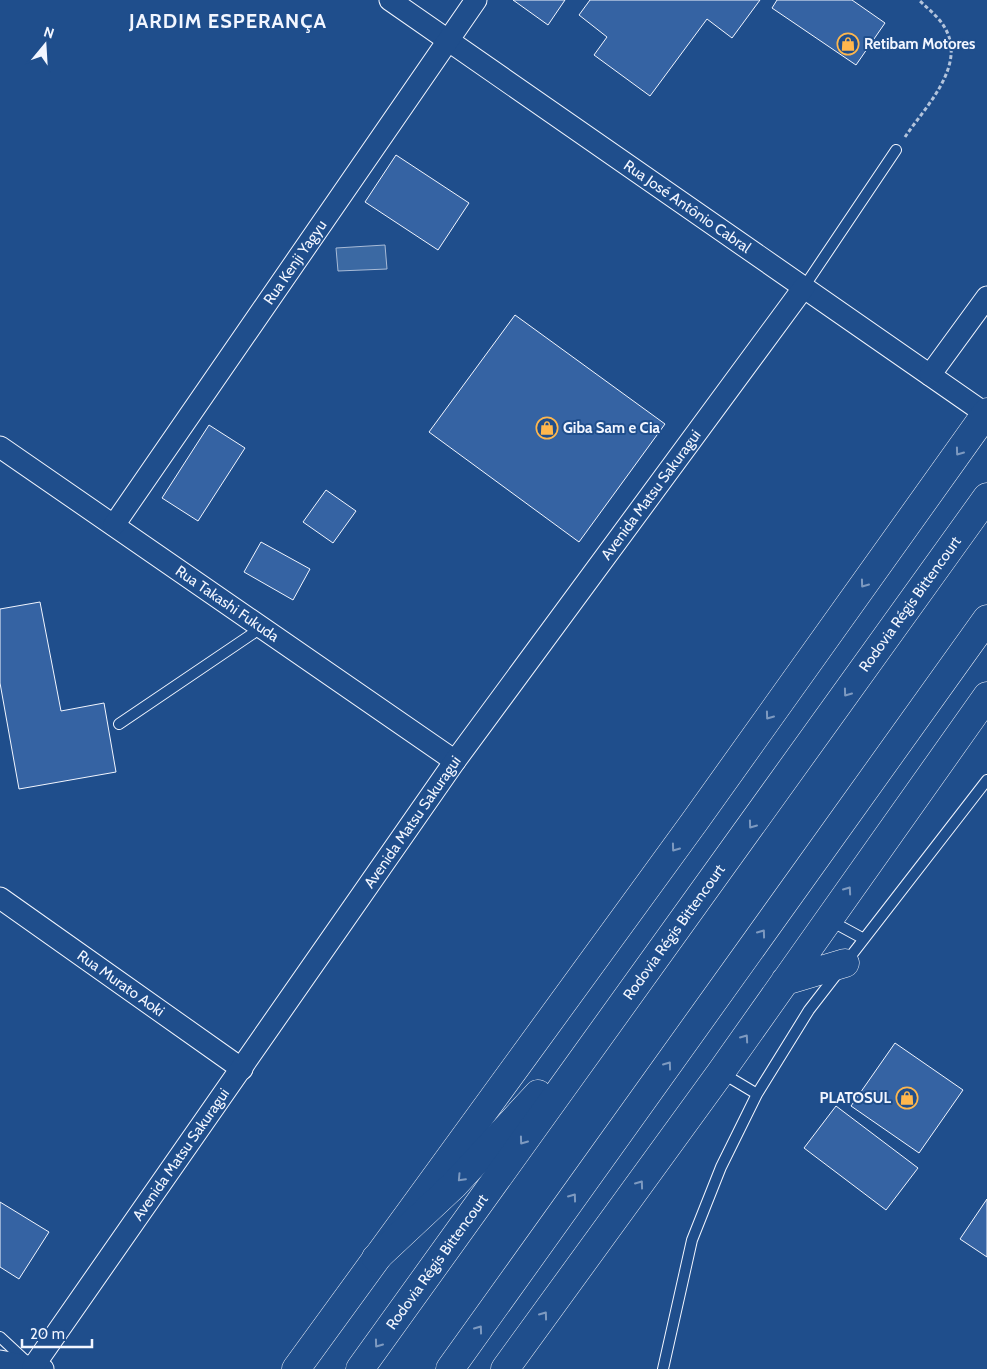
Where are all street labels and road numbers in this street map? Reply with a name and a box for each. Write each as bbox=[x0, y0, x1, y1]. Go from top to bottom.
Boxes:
street label: Rua José Antônio Cabral bbox=[620, 156, 755, 257]
street label: Rua Kenji Yagyu bbox=[260, 217, 331, 308]
street label: Avenida Matsu Sakuragui bbox=[597, 426, 705, 563]
street label: Rodovia Régis Bittencourt bbox=[855, 533, 965, 675]
street label: Rua Takashi Fukuda bbox=[172, 562, 283, 646]
street label: Avenida Matsu Sakuragui bbox=[360, 752, 465, 892]
street label: Rodovia Régis Bittencourt bbox=[619, 861, 729, 1003]
street label: Rua Murato Aoki bbox=[74, 946, 168, 1020]
street label: Avenida Matsu Sakuragui bbox=[129, 1085, 233, 1224]
street label: Rodovia Régis Bittencourt bbox=[382, 1191, 492, 1333]

